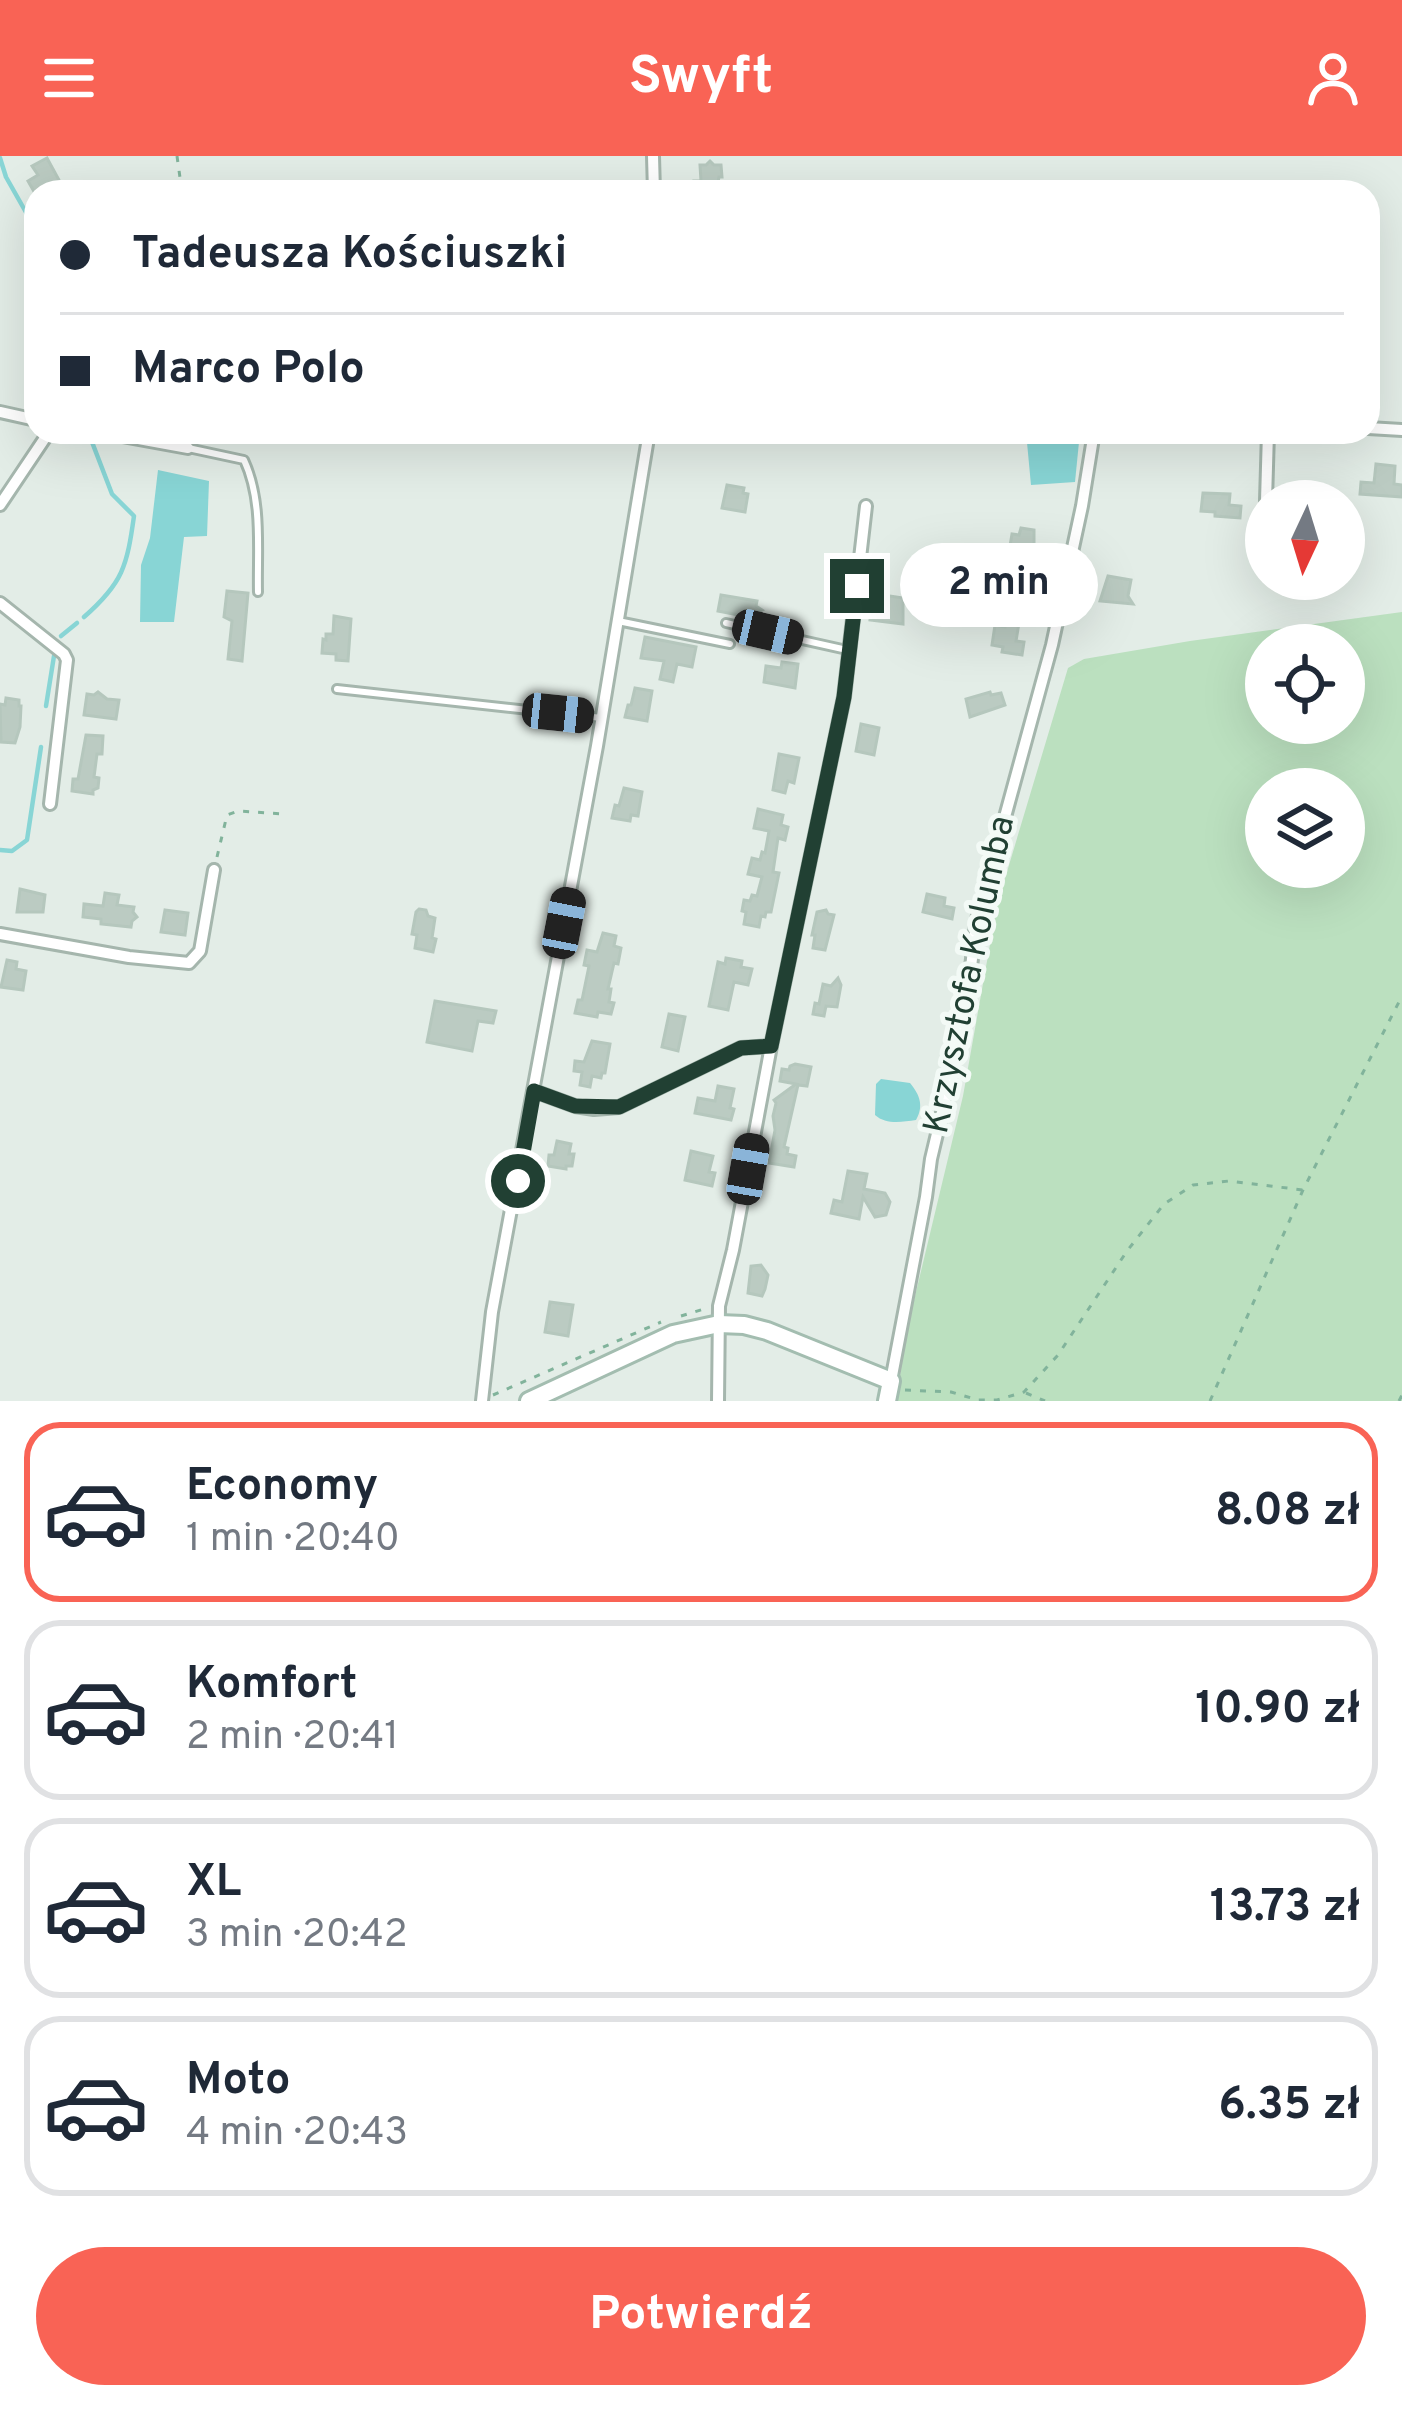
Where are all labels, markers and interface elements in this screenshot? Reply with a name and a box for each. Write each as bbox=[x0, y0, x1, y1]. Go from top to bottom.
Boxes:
text: Swyft bbox=[629, 44, 773, 113]
icon: menu bbox=[36, 45, 102, 111]
icon: person bbox=[1300, 45, 1366, 111]
text: Tadeusza Kościuszki bbox=[132, 227, 567, 284]
text: Marco Polo bbox=[132, 342, 365, 399]
north arrow bbox=[1245, 480, 1365, 600]
map controls bbox=[1245, 480, 1365, 888]
callout: 2 min bbox=[899, 544, 1097, 628]
route end bbox=[830, 559, 884, 613]
text: 2 min bbox=[948, 560, 1050, 609]
car bbox=[729, 606, 807, 658]
button: locate bbox=[1245, 624, 1365, 744]
car bbox=[520, 691, 596, 735]
button: layers bbox=[1245, 768, 1365, 888]
street label: Krzysztofa Kolumba bbox=[915, 812, 1027, 1138]
car bbox=[539, 884, 589, 962]
car bbox=[724, 1130, 772, 1208]
route start bbox=[491, 1154, 545, 1208]
icon: car bbox=[42, 1458, 150, 1566]
text: Economy bbox=[186, 1459, 378, 1516]
text: 8.08 zł bbox=[1215, 1484, 1360, 1541]
text: 1 min · 20:40 bbox=[186, 1516, 400, 1565]
icon: car bbox=[42, 1656, 150, 1764]
text: Komfort bbox=[186, 1657, 358, 1714]
text: 10.90 zł bbox=[1195, 1682, 1360, 1739]
text: 2 min · 20:41 bbox=[186, 1714, 399, 1763]
icon: car bbox=[42, 1854, 150, 1962]
text: XL bbox=[186, 1855, 241, 1912]
text: 13.73 zł bbox=[1210, 1880, 1360, 1937]
text: 3 min · 20:42 bbox=[186, 1912, 408, 1961]
icon: car bbox=[42, 2052, 150, 2160]
text: Moto bbox=[186, 2053, 290, 2110]
text: 6.35 zł bbox=[1218, 2078, 1360, 2135]
text: 4 min · 20:43 bbox=[186, 2110, 408, 2159]
button: Potwierdź bbox=[36, 2247, 1366, 2385]

